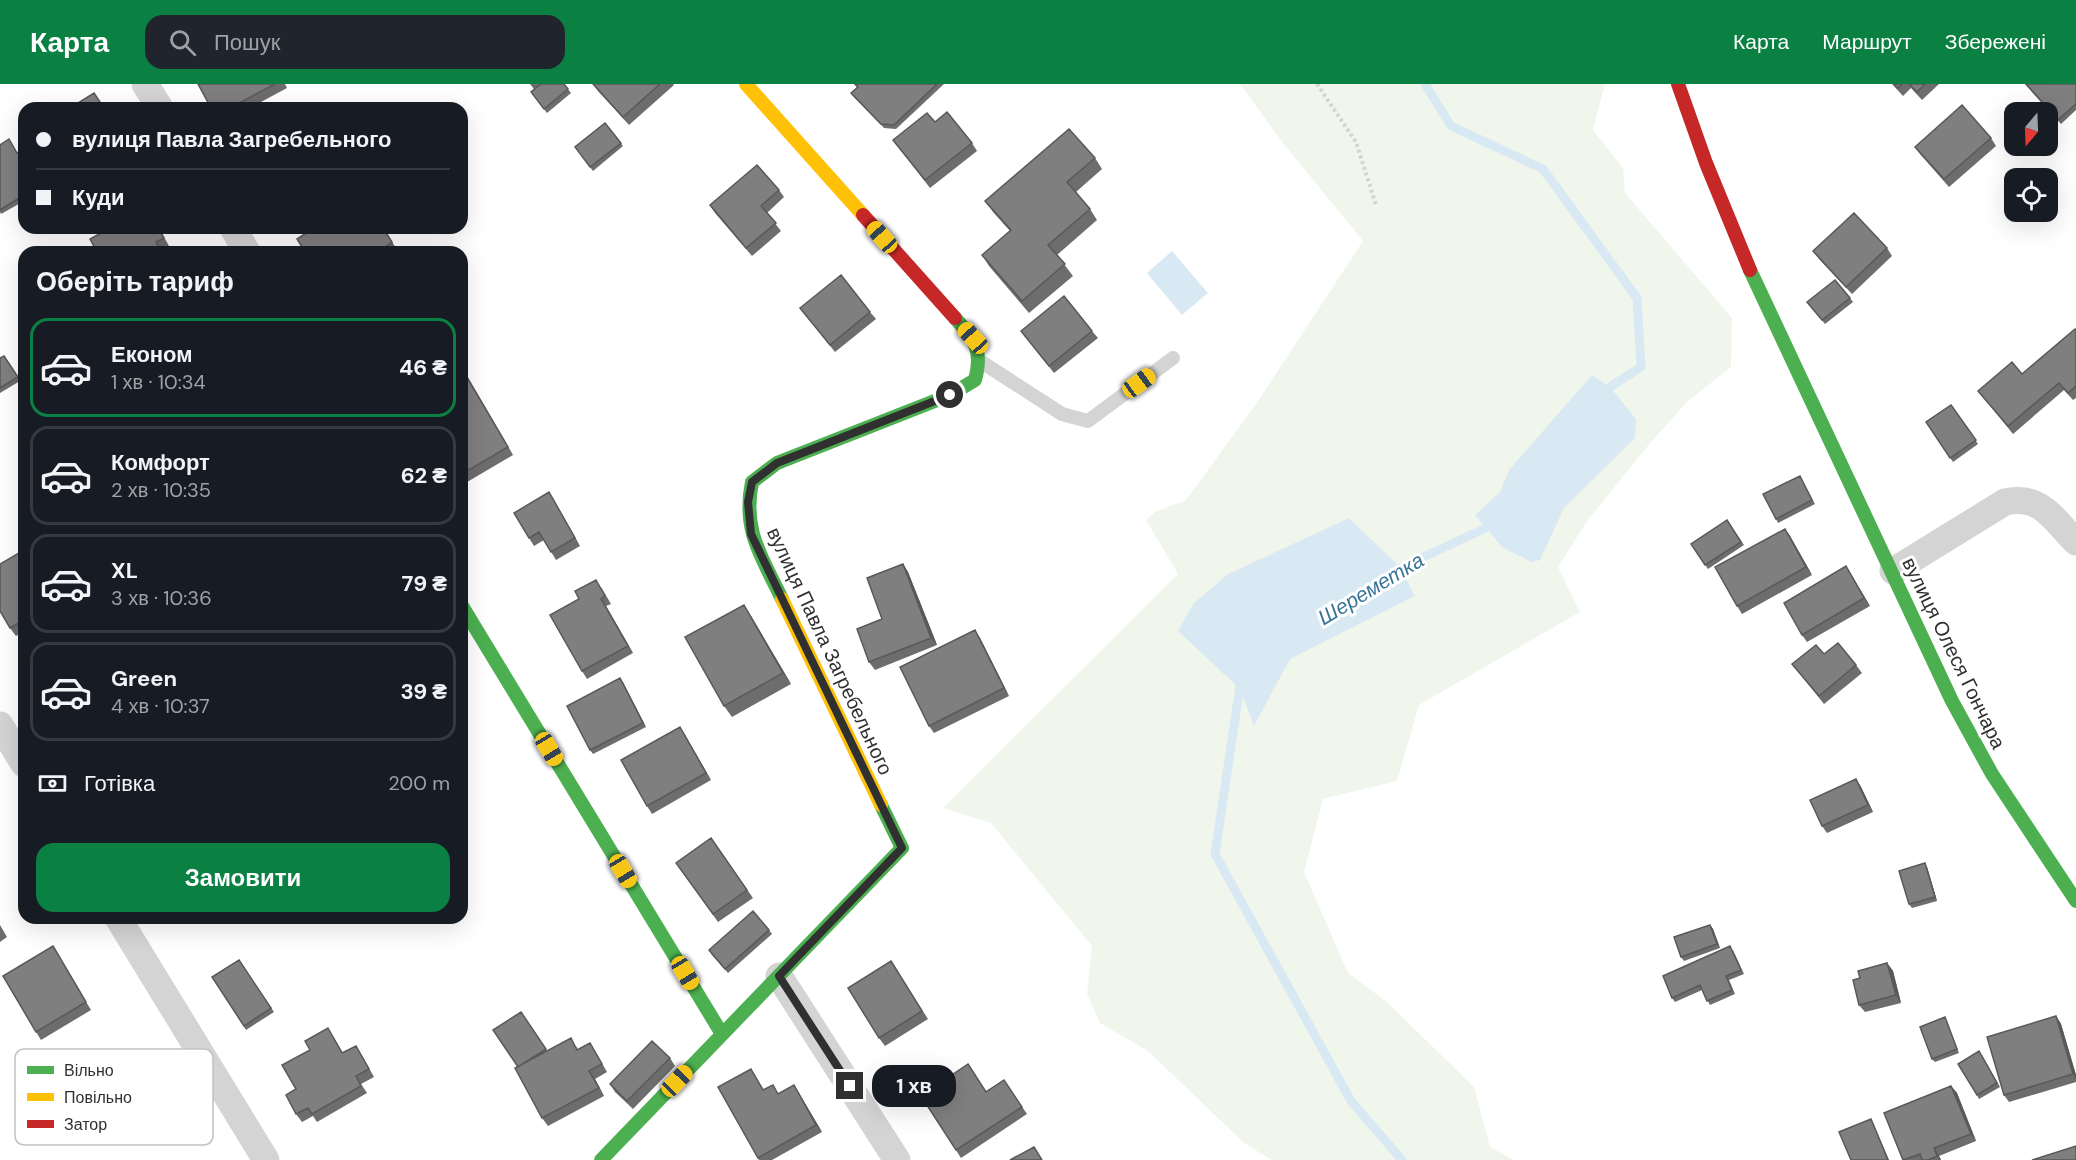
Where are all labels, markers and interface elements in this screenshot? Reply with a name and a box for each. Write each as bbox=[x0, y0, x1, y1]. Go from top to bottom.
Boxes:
search box bbox=[145, 15, 565, 69]
text: Карта bbox=[30, 24, 109, 61]
icon: search bbox=[166, 26, 199, 59]
text: Пошук bbox=[214, 28, 280, 57]
text: Карта bbox=[1733, 28, 1789, 56]
text: Маршрут bbox=[1822, 28, 1912, 56]
text: Збережені bbox=[1945, 28, 2046, 56]
north arrow bbox=[2004, 102, 2058, 156]
map controls bbox=[2004, 102, 2058, 222]
text: вулиця Павла Загребельного bbox=[72, 125, 392, 154]
button: locate bbox=[2004, 168, 2058, 222]
text: Куди bbox=[72, 183, 125, 212]
car bbox=[863, 218, 901, 256]
text: Оберіть тариф bbox=[36, 264, 234, 299]
car bbox=[954, 319, 992, 357]
text: Економ bbox=[111, 340, 193, 369]
icon: car bbox=[39, 341, 93, 395]
text: 46 ₴ bbox=[399, 353, 447, 382]
car bbox=[1119, 365, 1159, 401]
text: 1 хв · 10:34 bbox=[111, 369, 206, 395]
route start bbox=[936, 381, 963, 408]
text: Комфорт bbox=[111, 448, 210, 477]
icon: car bbox=[39, 449, 93, 503]
text: 62 ₴ bbox=[401, 461, 447, 490]
text: 2 хв · 10:35 bbox=[111, 477, 211, 503]
street label: вулиця Павла Загребельного bbox=[761, 523, 899, 779]
water label: Шереметка bbox=[1313, 546, 1429, 632]
street label: вулиця Олеся Гончара bbox=[1896, 553, 2012, 754]
text: XL bbox=[111, 556, 138, 585]
icon: car bbox=[39, 557, 93, 611]
text: 79 ₴ bbox=[402, 569, 447, 598]
text: 3 хв · 10:36 bbox=[111, 585, 212, 611]
text: Green bbox=[111, 664, 177, 693]
icon: car bbox=[39, 665, 93, 719]
text: 39 ₴ bbox=[400, 677, 447, 706]
text: 4 хв · 10:37 bbox=[111, 693, 210, 719]
car bbox=[532, 729, 566, 769]
icon: cash bbox=[36, 767, 69, 800]
text: Готівка bbox=[84, 769, 155, 798]
text: 200 m bbox=[388, 770, 450, 796]
button: Замовити bbox=[36, 843, 450, 912]
car bbox=[606, 851, 640, 891]
car bbox=[668, 953, 702, 993]
legend bbox=[15, 1049, 213, 1145]
text: Вільно bbox=[64, 1060, 114, 1081]
car bbox=[658, 1062, 696, 1100]
callout: 1 хв bbox=[871, 1065, 955, 1107]
route end bbox=[836, 1072, 863, 1099]
text: 1 хв bbox=[896, 1073, 932, 1099]
text: Повільно bbox=[64, 1087, 132, 1108]
text: Затор bbox=[64, 1114, 107, 1135]

